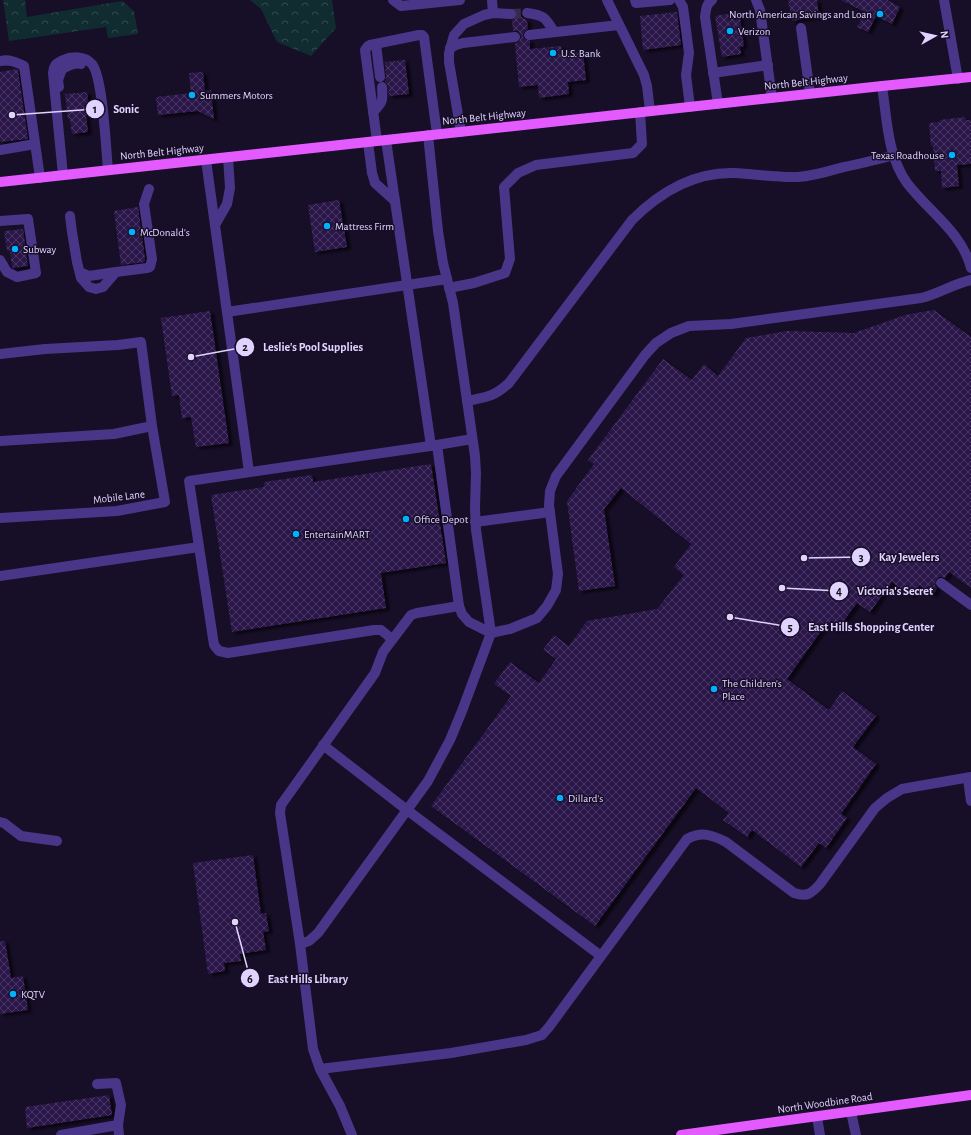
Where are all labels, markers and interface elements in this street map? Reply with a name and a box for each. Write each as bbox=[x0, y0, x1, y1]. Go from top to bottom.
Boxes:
place label: North American Savings and Loan bbox=[729, 9, 872, 20]
marker: North American Savings and Loan bbox=[875, 9, 885, 19]
north arrow bbox=[915, 16, 955, 56]
marker: Verizon bbox=[725, 26, 735, 36]
place label: Verizon bbox=[738, 26, 770, 37]
text: N bbox=[938, 30, 950, 39]
marker: U.S. Bank bbox=[548, 48, 558, 58]
place label: U.S. Bank bbox=[561, 48, 600, 59]
street label: North Belt Highway bbox=[764, 72, 849, 92]
marker: Summers Motors bbox=[187, 90, 197, 100]
place label: Summers Motors bbox=[200, 90, 273, 101]
callout: Sonic bbox=[85, 97, 146, 121]
text: 1 bbox=[93, 103, 97, 115]
text: Sonic bbox=[113, 103, 139, 115]
street label: North Belt Highway bbox=[442, 107, 527, 127]
street label: North Belt Highway bbox=[120, 142, 205, 162]
place label: Texas Roadhouse bbox=[871, 150, 944, 161]
marker: Texas Roadhouse bbox=[947, 150, 957, 160]
marker: Mattress Firm bbox=[322, 221, 332, 231]
place label: Mattress Firm bbox=[335, 221, 394, 232]
marker: McDonald's bbox=[127, 227, 137, 237]
place label: McDonald's bbox=[140, 227, 190, 238]
marker: Subway bbox=[10, 244, 20, 254]
place label: Subway bbox=[23, 244, 56, 255]
callout: Leslie's Pool Supplies bbox=[235, 335, 371, 359]
text: 2 bbox=[242, 341, 248, 353]
text: Leslie's Pool Supplies bbox=[263, 341, 363, 353]
street label: Mobile Lane bbox=[92, 488, 146, 506]
marker: Office Depot bbox=[401, 514, 411, 524]
place label: Office Depot bbox=[414, 514, 469, 525]
marker: EntertainMART bbox=[291, 529, 301, 539]
place label: EntertainMART bbox=[304, 529, 371, 540]
callout: Kay Jewelers bbox=[851, 545, 948, 569]
text: 3 bbox=[858, 551, 864, 563]
text: Kay Jewelers bbox=[879, 551, 940, 564]
callout: Victoria's Secret bbox=[829, 579, 941, 603]
text: 4 bbox=[836, 585, 842, 597]
text: Victoria's Secret bbox=[857, 585, 933, 597]
callout: East Hills Shopping Center bbox=[780, 615, 942, 639]
text: 5 bbox=[787, 621, 793, 633]
text: East Hills Shopping Center bbox=[808, 621, 935, 633]
place label: The Children's Place bbox=[722, 678, 782, 702]
marker: The Children's Place bbox=[709, 684, 719, 694]
marker: Dillard's bbox=[555, 793, 565, 803]
place label: Dillard's bbox=[568, 793, 603, 804]
callout: East Hills Library bbox=[240, 966, 356, 990]
text: 6 bbox=[247, 973, 253, 985]
text: East Hills Library bbox=[268, 973, 349, 986]
marker: KQTV bbox=[8, 989, 18, 999]
place label: KQTV bbox=[21, 989, 46, 1000]
street label: North Woodbine Road bbox=[777, 1091, 873, 1115]

